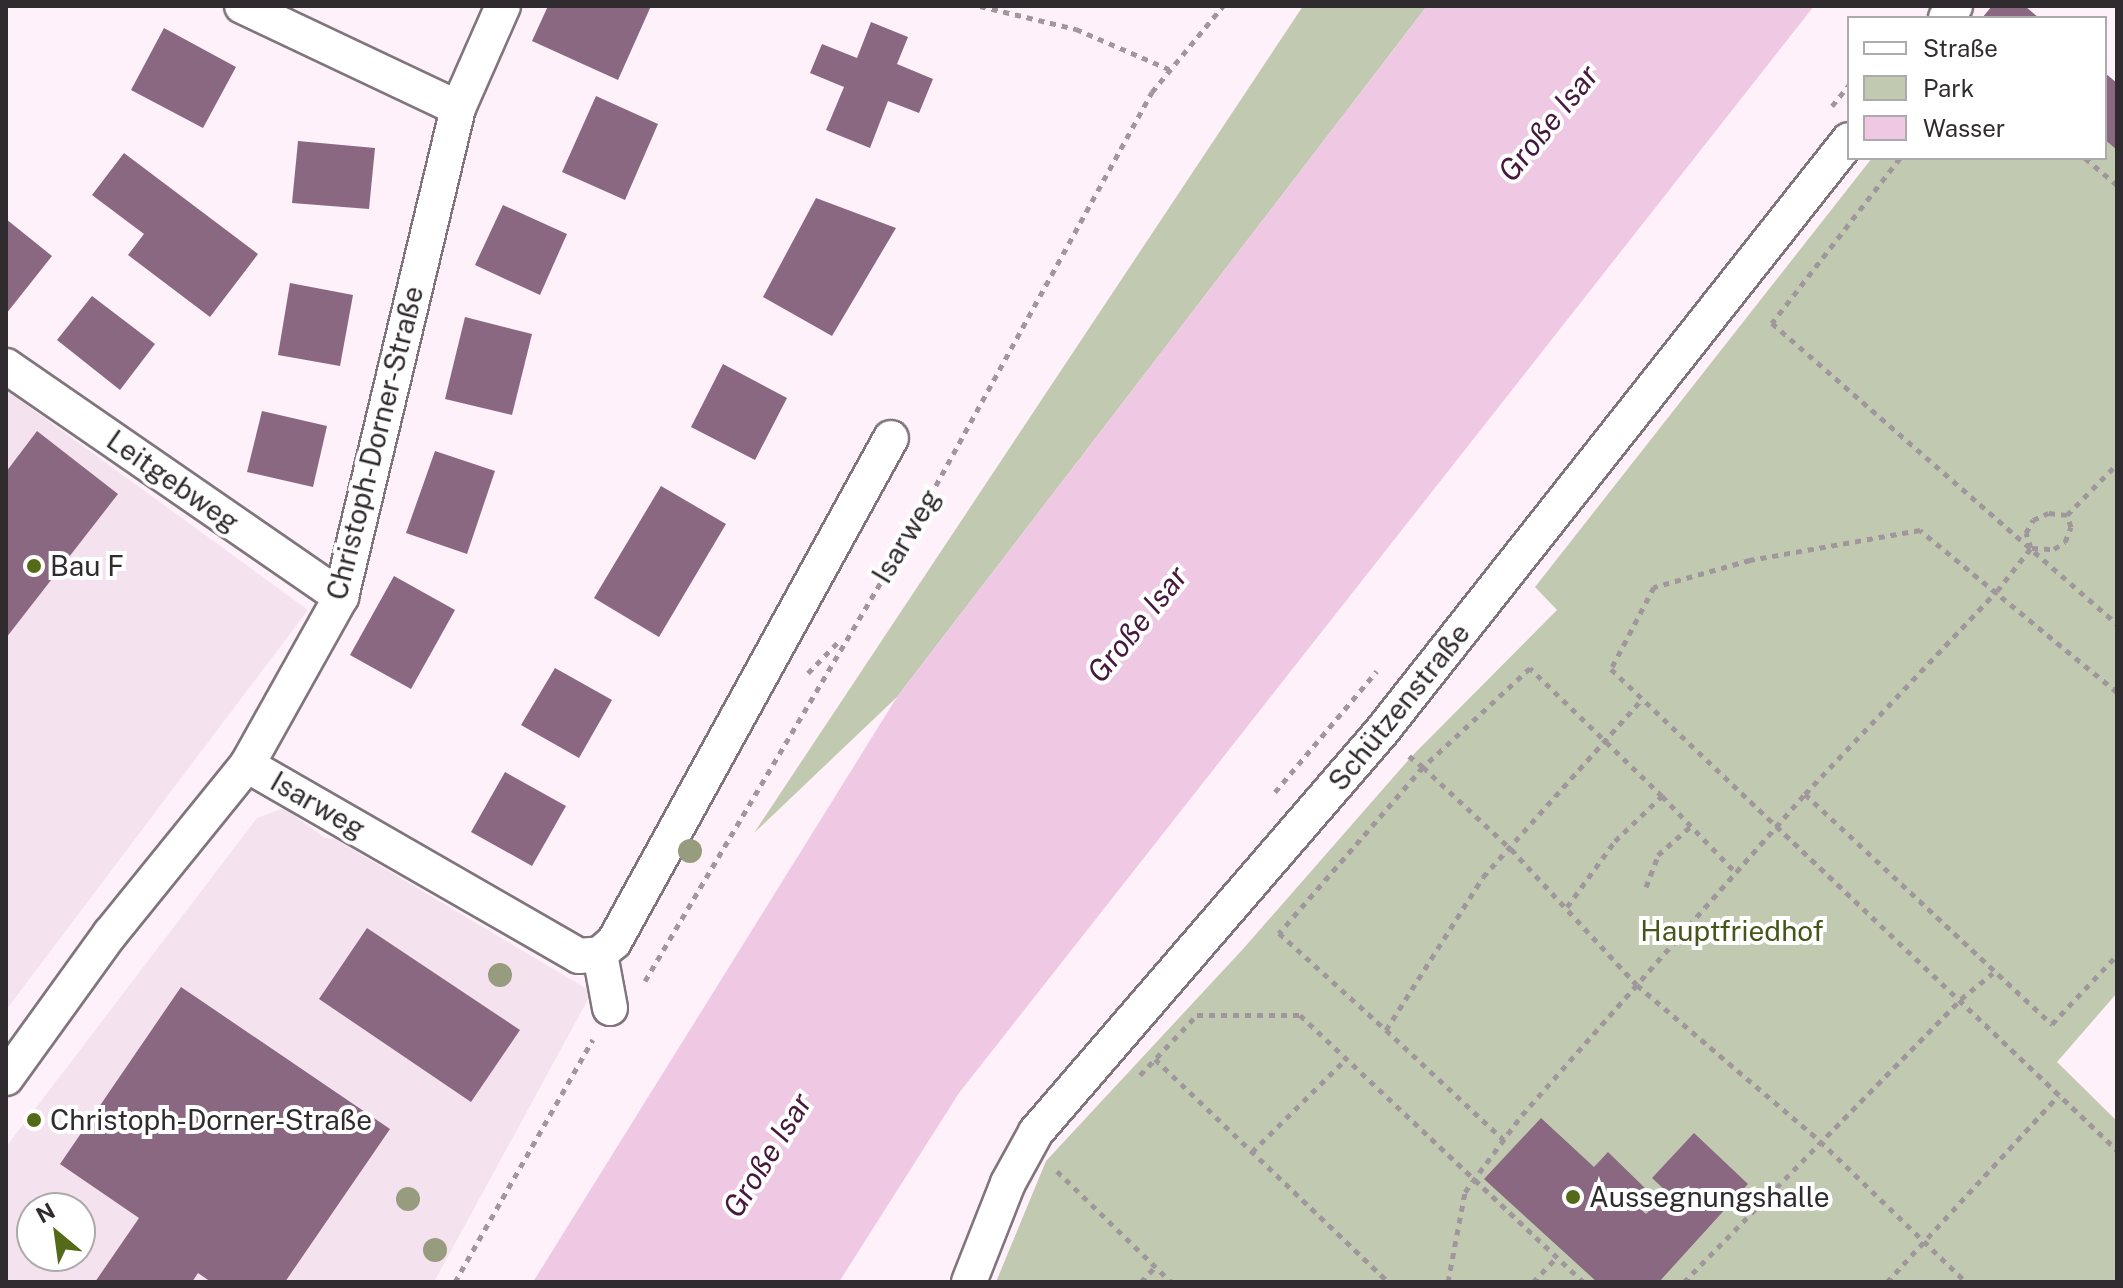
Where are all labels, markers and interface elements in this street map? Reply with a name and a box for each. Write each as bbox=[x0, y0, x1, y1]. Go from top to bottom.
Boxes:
legend bbox=[1847, 16, 2107, 160]
text: Straße bbox=[1923, 34, 1998, 62]
water label: Große Isar bbox=[1490, 58, 1606, 188]
text: Park bbox=[1923, 74, 1974, 102]
text: Wasser bbox=[1923, 114, 2005, 142]
street label: Christoph-Dorner-Straße bbox=[320, 283, 430, 603]
street label: Leitgebweg bbox=[100, 423, 246, 539]
street label: Isarweg bbox=[865, 483, 947, 589]
place label: Bau F bbox=[50, 549, 124, 583]
marker: Bau F bbox=[25, 557, 43, 575]
water label: Große Isar bbox=[1079, 559, 1195, 689]
street label: Schützenstraße bbox=[1321, 617, 1477, 797]
street label: Isarweg bbox=[265, 765, 371, 845]
park label: Hauptfriedhof bbox=[1640, 914, 1824, 948]
water label: Große Isar bbox=[715, 1086, 819, 1224]
place label: Christoph-Dorner-Straße bbox=[50, 1103, 372, 1137]
marker: Christoph-Dorner-Straße bbox=[25, 1111, 43, 1129]
place label: Aussegnungshalle bbox=[1589, 1180, 1830, 1214]
marker: Aussegnungshalle bbox=[1564, 1188, 1582, 1206]
north arrow bbox=[16, 1192, 96, 1272]
text: N bbox=[32, 1197, 59, 1228]

